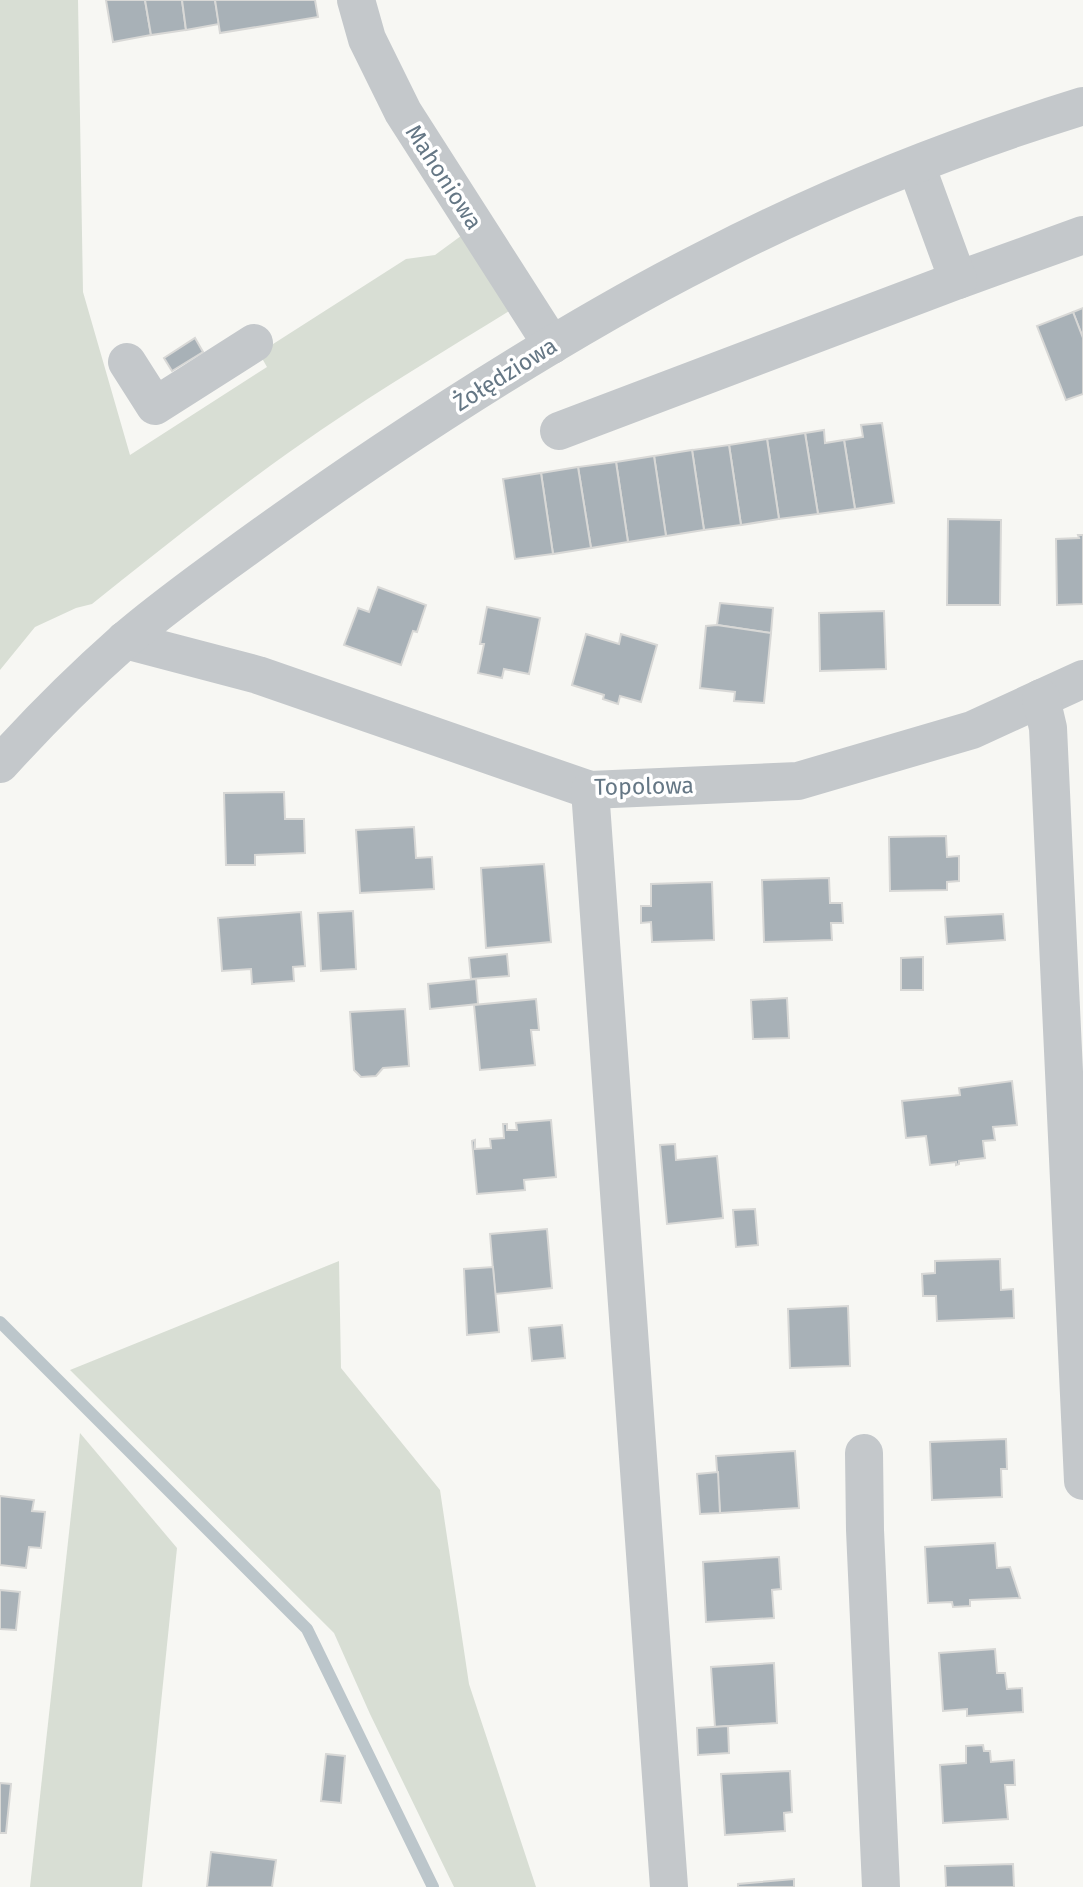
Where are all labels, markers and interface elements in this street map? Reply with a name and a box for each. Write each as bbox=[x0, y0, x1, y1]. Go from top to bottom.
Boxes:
street label: Mahoniowa bbox=[400, 119, 488, 235]
street label: Żołędziowa bbox=[448, 331, 562, 417]
street label: Topolowa bbox=[594, 771, 694, 801]

